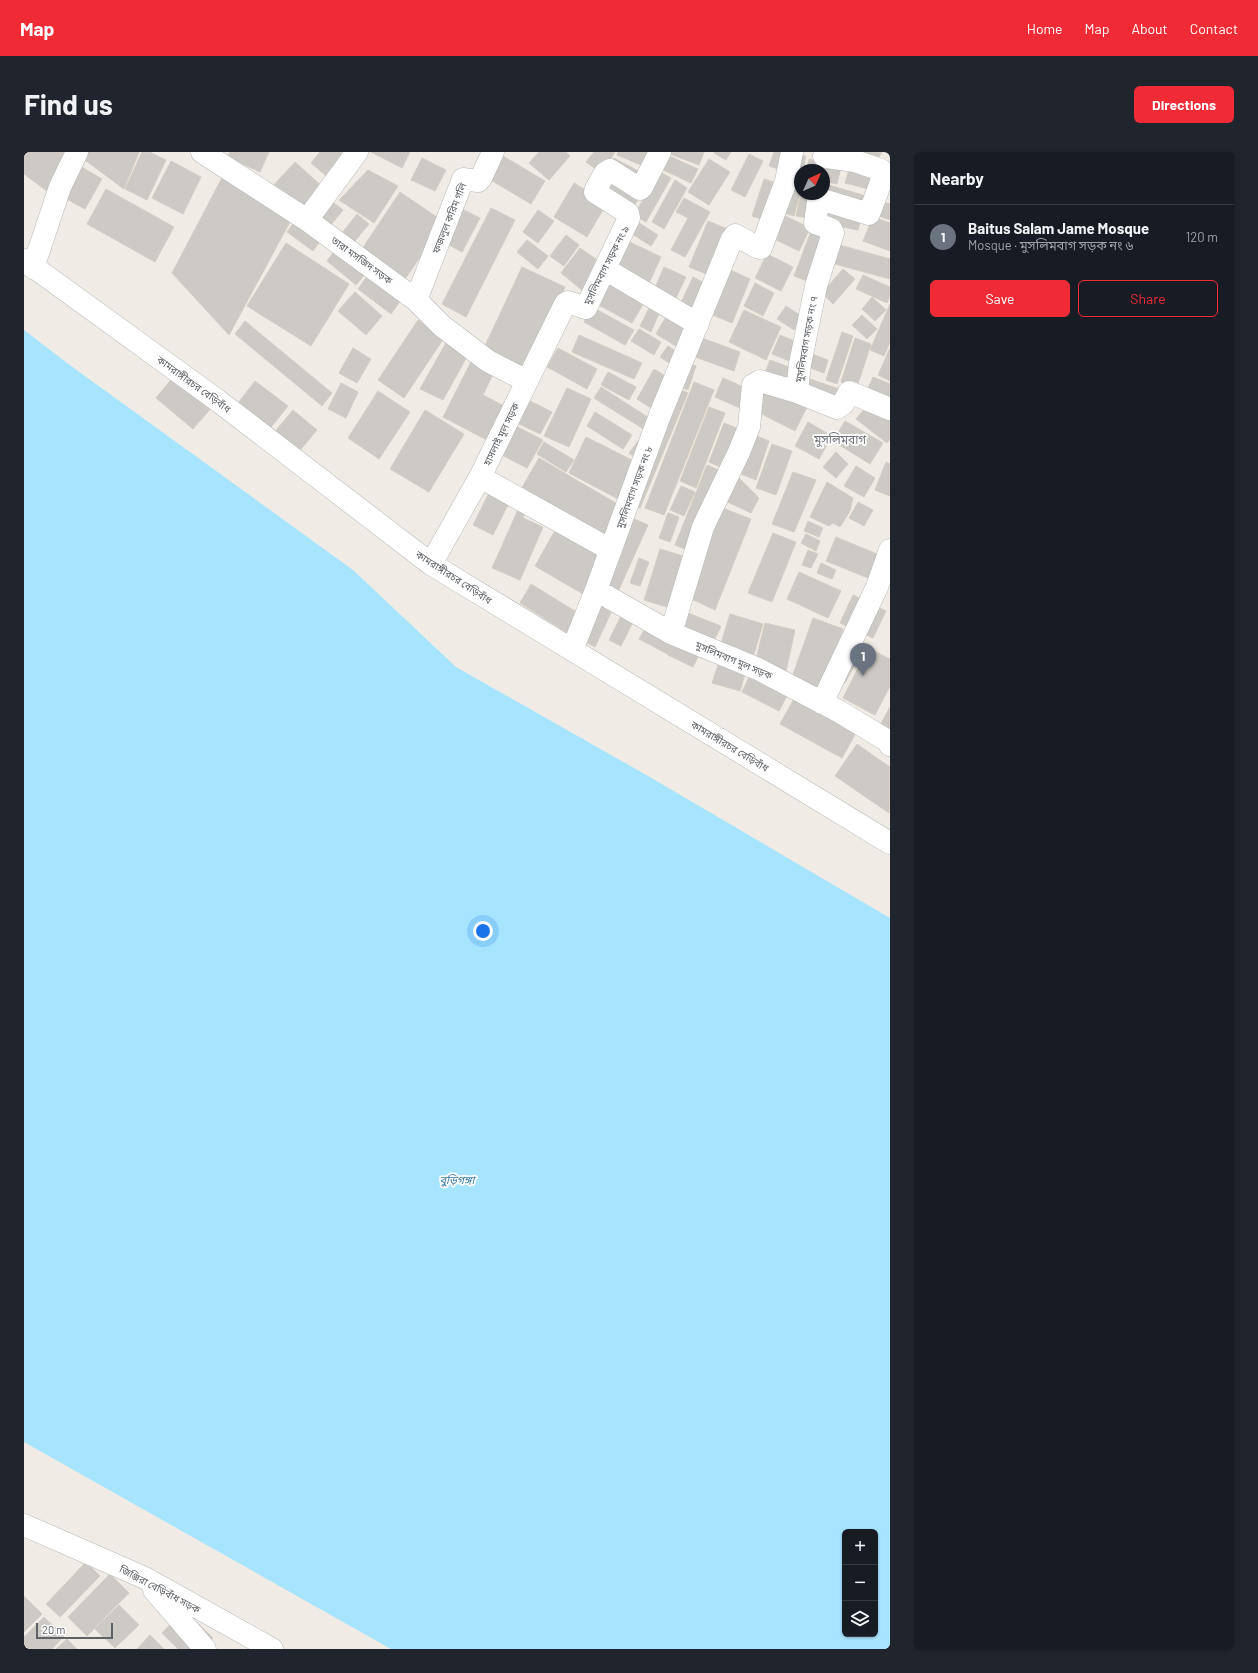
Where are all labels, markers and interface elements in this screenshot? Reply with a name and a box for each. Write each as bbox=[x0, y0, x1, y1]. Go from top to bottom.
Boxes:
text: Map bbox=[20, 17, 54, 40]
text: Home bbox=[1027, 20, 1063, 37]
text: Map bbox=[1085, 20, 1109, 37]
text: About bbox=[1131, 20, 1168, 37]
text: Contact bbox=[1190, 20, 1238, 37]
button: Directions bbox=[1134, 86, 1234, 123]
text: Find us bbox=[24, 87, 113, 121]
north arrow bbox=[794, 164, 830, 200]
text: Nearby bbox=[930, 168, 984, 188]
street label: ফজলুল করিম গলি bbox=[429, 180, 470, 256]
text: Baitus Salam Jame Mosque bbox=[968, 219, 1149, 237]
street label: মুসলিমবাগ সড়ক নং ৯ bbox=[580, 223, 632, 308]
text: 1 bbox=[941, 229, 945, 245]
text: 120 m bbox=[1186, 229, 1218, 245]
street label: তারা মসজিদ সড়ক bbox=[328, 233, 396, 287]
text: Mosque · মুসলিমবাগ সড়ক নং ৬ bbox=[968, 237, 1133, 253]
button: Save bbox=[930, 280, 1070, 317]
button: Share bbox=[1078, 280, 1218, 317]
street label: মুসলিমবাগ সড়ক নং ৭ bbox=[792, 295, 820, 384]
street label: কামরাঙ্গীরচর বেড়িবাঁধ bbox=[154, 353, 234, 415]
street label: হাসলাই মূল সড়ক bbox=[480, 400, 523, 469]
district label: মুসলিমবাগ bbox=[813, 432, 866, 448]
street label: মুসলিমবাগ সড়ক নং ৮ bbox=[613, 444, 656, 531]
street label: কামরাঙ্গীরচর বেড়িবাঁধ bbox=[413, 547, 495, 607]
street label: মুসলিমবাগ মূল সড়ক bbox=[692, 638, 775, 683]
pin: 1 bbox=[850, 643, 876, 676]
street label: কামরাঙ্গীরচর বেড়িবাঁধ bbox=[688, 718, 772, 774]
your location bbox=[473, 921, 493, 941]
water label: বুড়িগঙ্গা bbox=[440, 1173, 477, 1187]
map controls bbox=[842, 1529, 878, 1637]
button: + bbox=[842, 1529, 878, 1565]
street label: জিঞ্জিরা বেড়িবাঁধ সড়ক bbox=[117, 1562, 203, 1616]
button: − bbox=[842, 1565, 878, 1601]
button: layers bbox=[842, 1601, 878, 1637]
scale bar bbox=[36, 1621, 113, 1640]
text: 20 m bbox=[42, 1623, 65, 1636]

